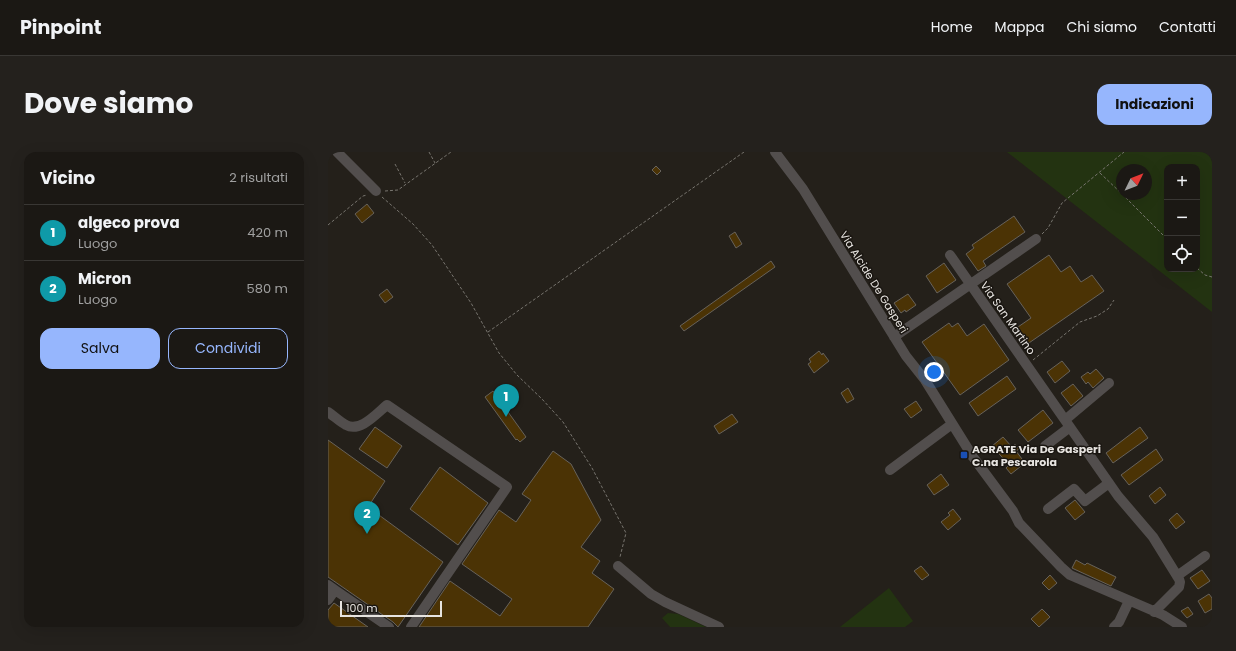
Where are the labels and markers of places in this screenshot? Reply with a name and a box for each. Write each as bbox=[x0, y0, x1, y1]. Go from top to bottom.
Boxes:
pin: 1 bbox=[493, 384, 519, 417]
place label: AGRATE Via De Gasperi C.na Pescarola bbox=[972, 441, 1101, 470]
marker: AGRATE Via De Gasperi C.na Pescarola bbox=[959, 450, 969, 460]
pin: 2 bbox=[354, 501, 380, 534]

